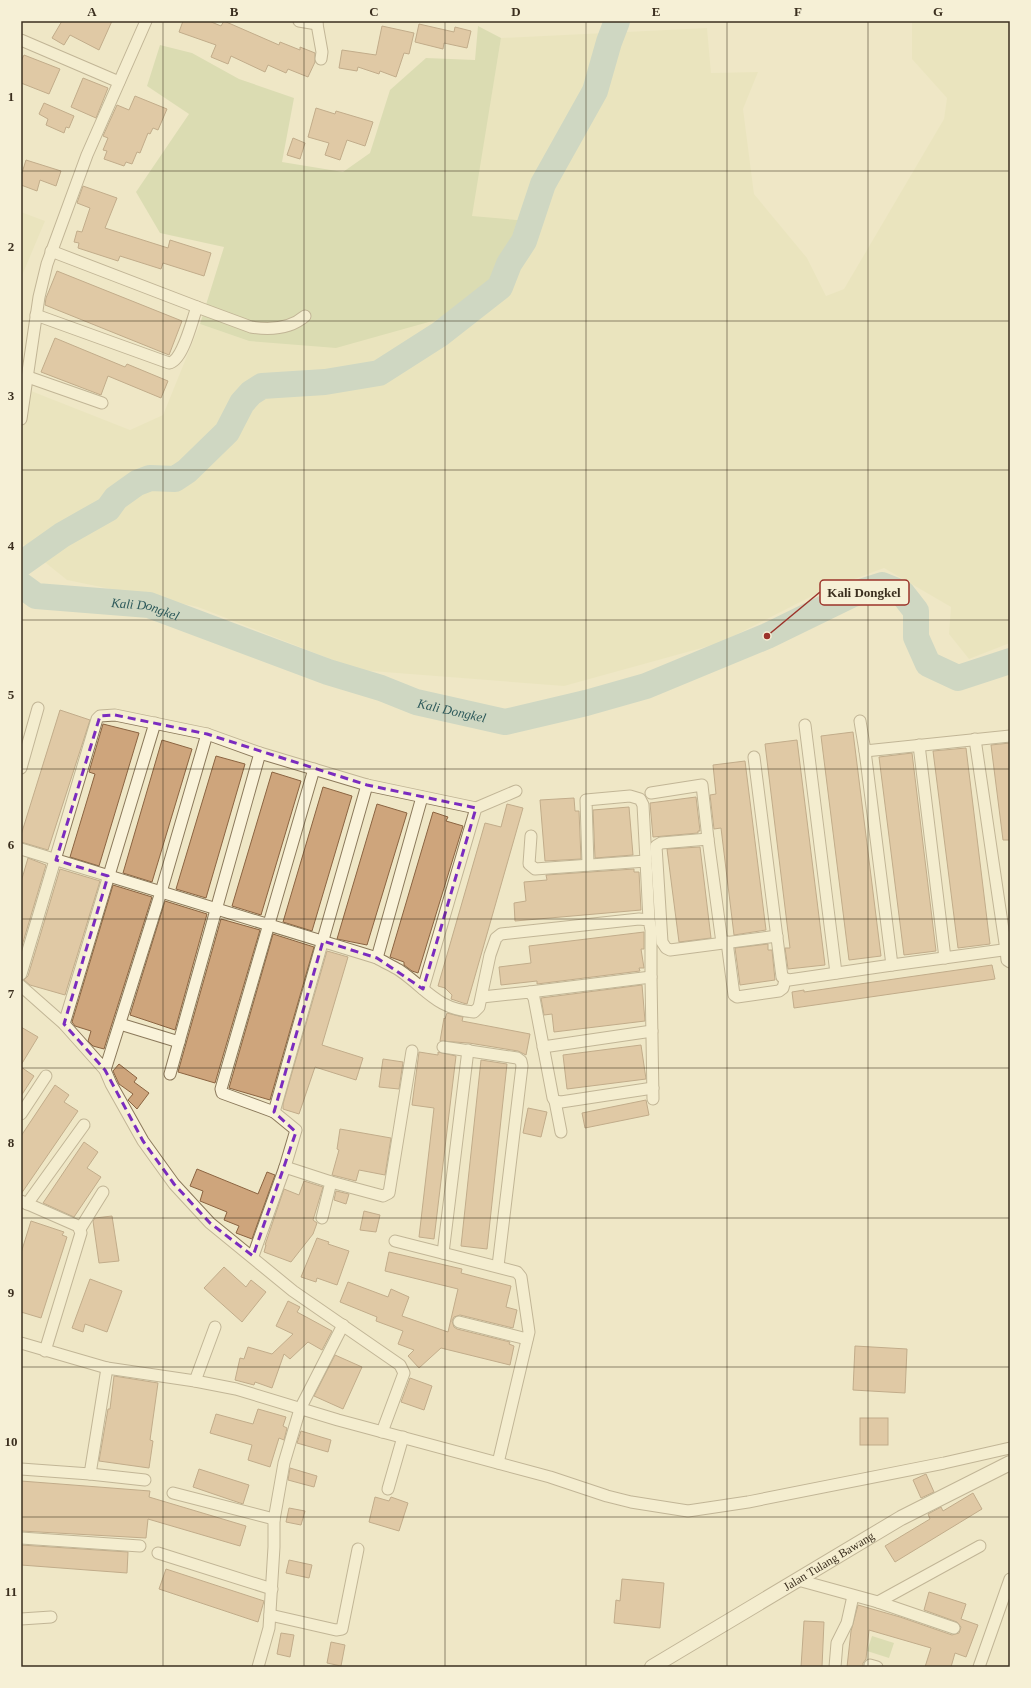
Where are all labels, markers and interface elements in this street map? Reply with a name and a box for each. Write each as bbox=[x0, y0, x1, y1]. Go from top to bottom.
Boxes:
text: A bbox=[87, 4, 97, 19]
text: B bbox=[230, 4, 239, 19]
text: C bbox=[369, 4, 379, 19]
text: D bbox=[511, 4, 521, 19]
text: E bbox=[652, 4, 660, 19]
text: F bbox=[794, 4, 802, 19]
text: G bbox=[933, 4, 943, 19]
text: 1 bbox=[8, 89, 14, 104]
text: 2 bbox=[8, 239, 14, 254]
text: 3 bbox=[8, 388, 15, 403]
text: 4 bbox=[8, 538, 15, 553]
callout: Kali Dongkel bbox=[820, 580, 909, 605]
text: Kali Dongkel bbox=[827, 585, 901, 600]
water label: Kali Dongkel bbox=[110, 594, 182, 623]
text: 5 bbox=[8, 687, 15, 702]
water label: Kali Dongkel bbox=[415, 695, 488, 725]
text: 6 bbox=[8, 837, 15, 852]
text: 7 bbox=[8, 986, 15, 1001]
text: 8 bbox=[8, 1135, 15, 1150]
text: 9 bbox=[8, 1285, 15, 1300]
text: 10 bbox=[5, 1434, 18, 1449]
street label: Jalan Tulang Bawang bbox=[781, 1529, 877, 1594]
text: 11 bbox=[5, 1584, 17, 1599]

